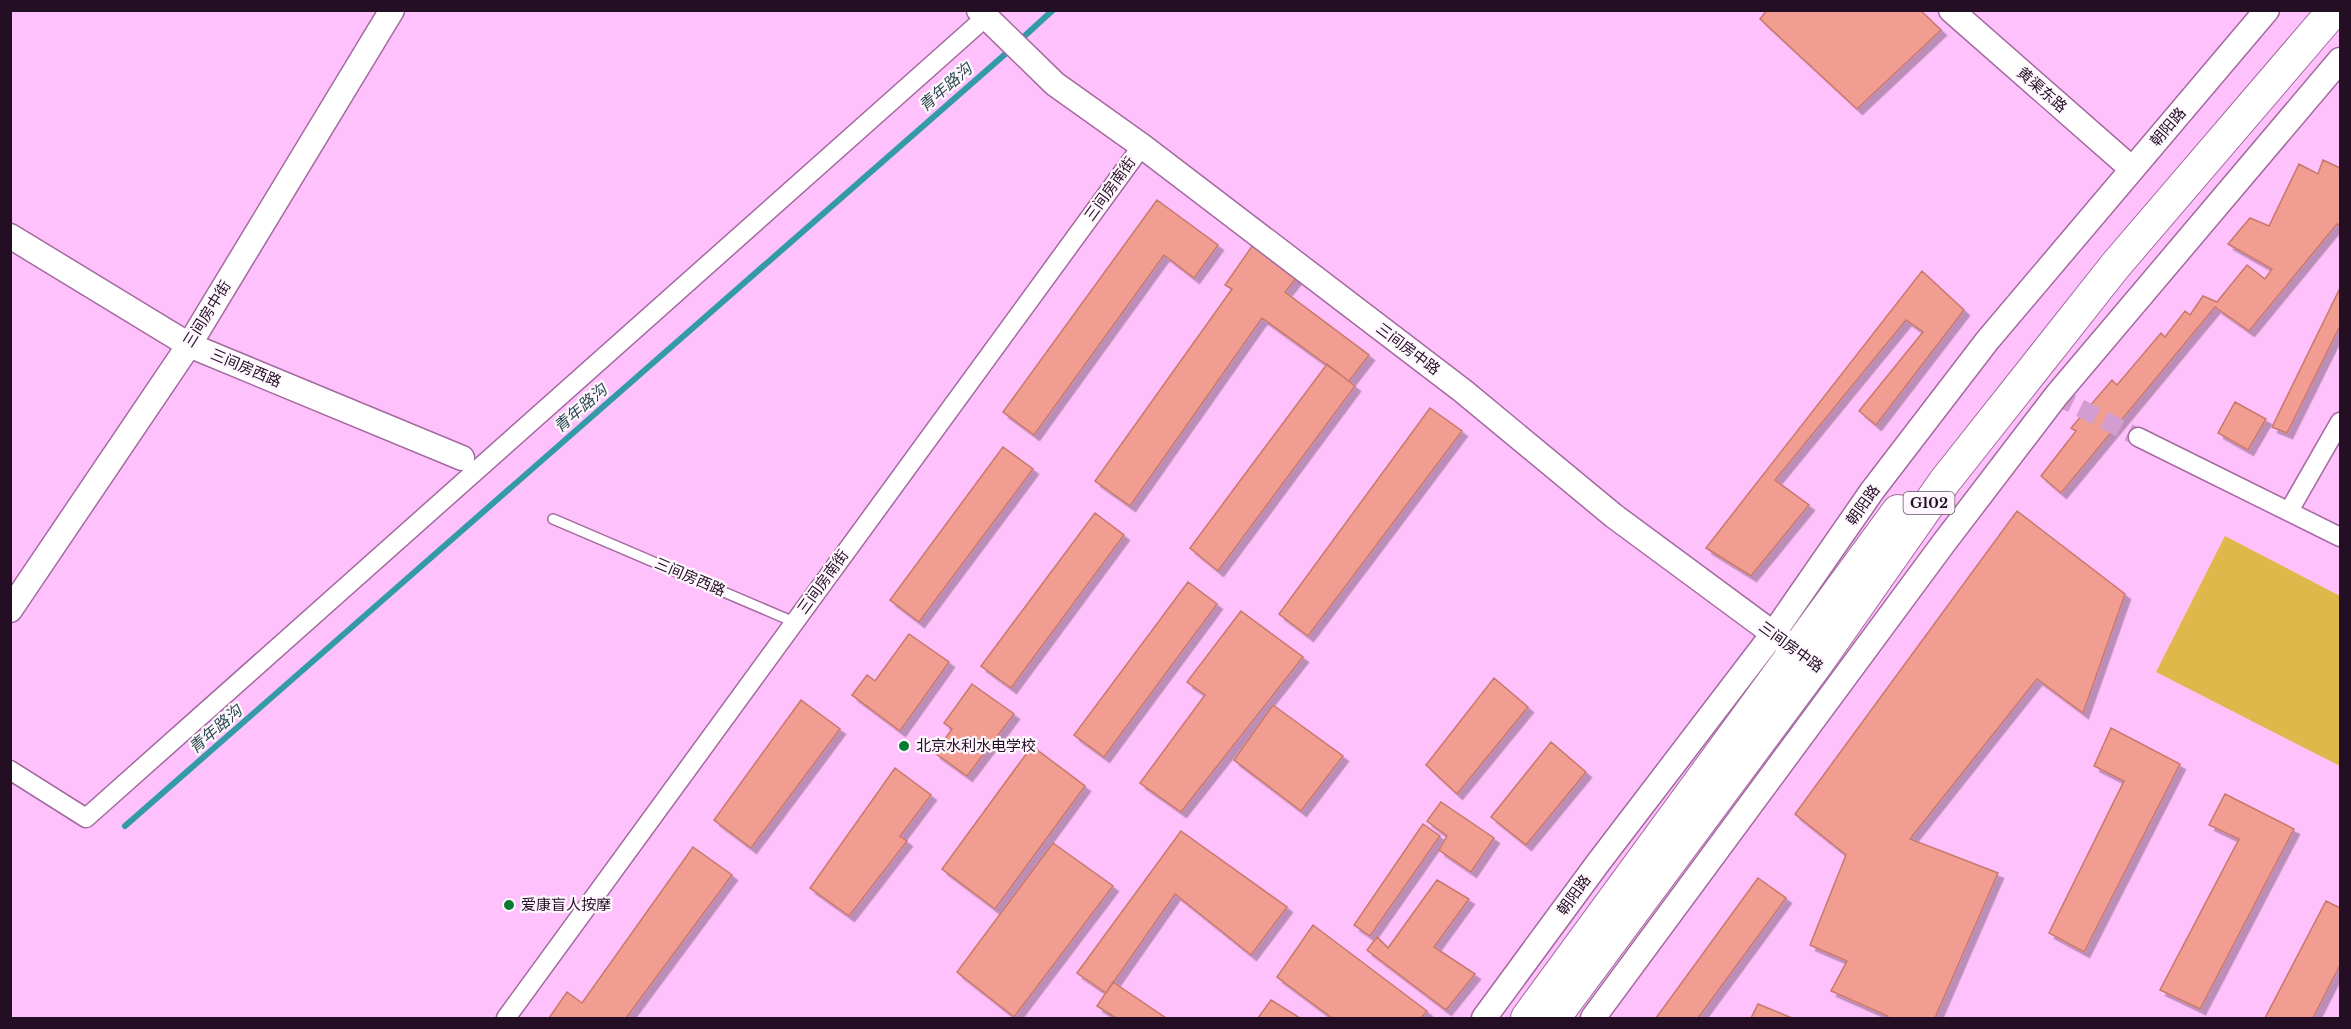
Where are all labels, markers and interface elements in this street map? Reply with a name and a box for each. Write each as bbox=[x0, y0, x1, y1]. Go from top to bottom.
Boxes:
water label: 青年路沟 bbox=[914, 57, 977, 116]
street label: 黄渠东路 bbox=[2013, 63, 2071, 116]
street label: 朝阳路 bbox=[2146, 103, 2190, 150]
street label: 三间房南街 bbox=[1080, 153, 1139, 225]
street label: 三间房中街 bbox=[179, 277, 235, 351]
street label: 三间房中路 bbox=[1373, 318, 1444, 379]
street label: 三间房西路 bbox=[208, 344, 284, 391]
water label: 青年路沟 bbox=[549, 378, 612, 437]
street label: 朝阳路 bbox=[1842, 481, 1884, 528]
road number: G102 bbox=[1904, 492, 1954, 514]
street label: 三间房南街 bbox=[793, 546, 852, 618]
street label: 三间房西路 bbox=[652, 553, 728, 600]
street label: 三间房中路 bbox=[1755, 617, 1827, 676]
water label: 青年路沟 bbox=[184, 699, 247, 758]
place label: 北京水利水电学校 bbox=[916, 736, 1036, 755]
marker: 北京水利水电学校 bbox=[897, 739, 911, 753]
street label: 朝阳路 bbox=[1553, 871, 1595, 918]
place label: 爱康盲人按摩 bbox=[521, 895, 611, 914]
marker: 爱康盲人按摩 bbox=[502, 898, 516, 912]

